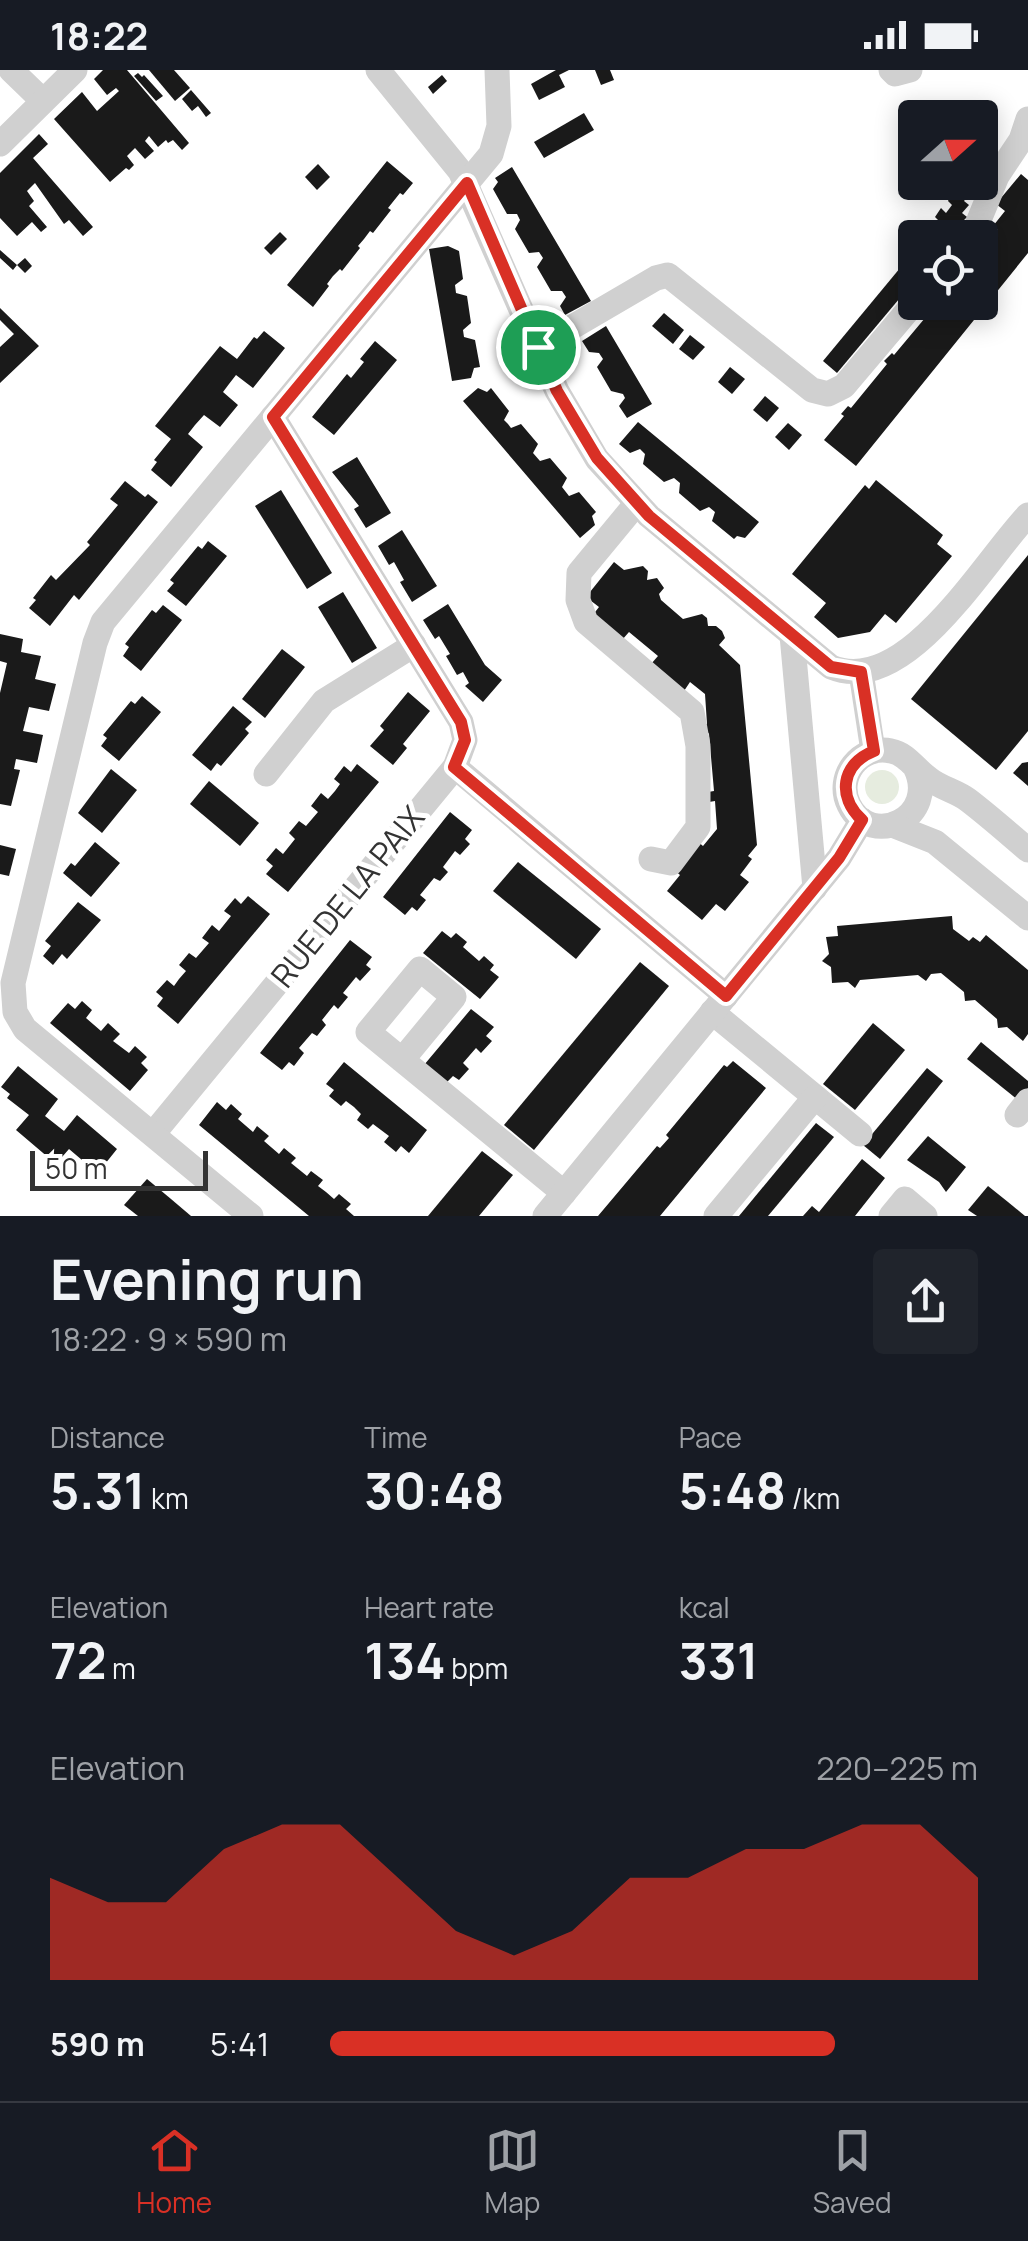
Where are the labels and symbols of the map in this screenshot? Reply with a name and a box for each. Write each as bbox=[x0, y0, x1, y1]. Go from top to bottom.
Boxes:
north arrow bbox=[898, 100, 998, 200]
pin bbox=[496, 305, 581, 390]
street label: RUE DE LA PAIX bbox=[260, 796, 434, 996]
scale bar bbox=[30, 1146, 208, 1190]

